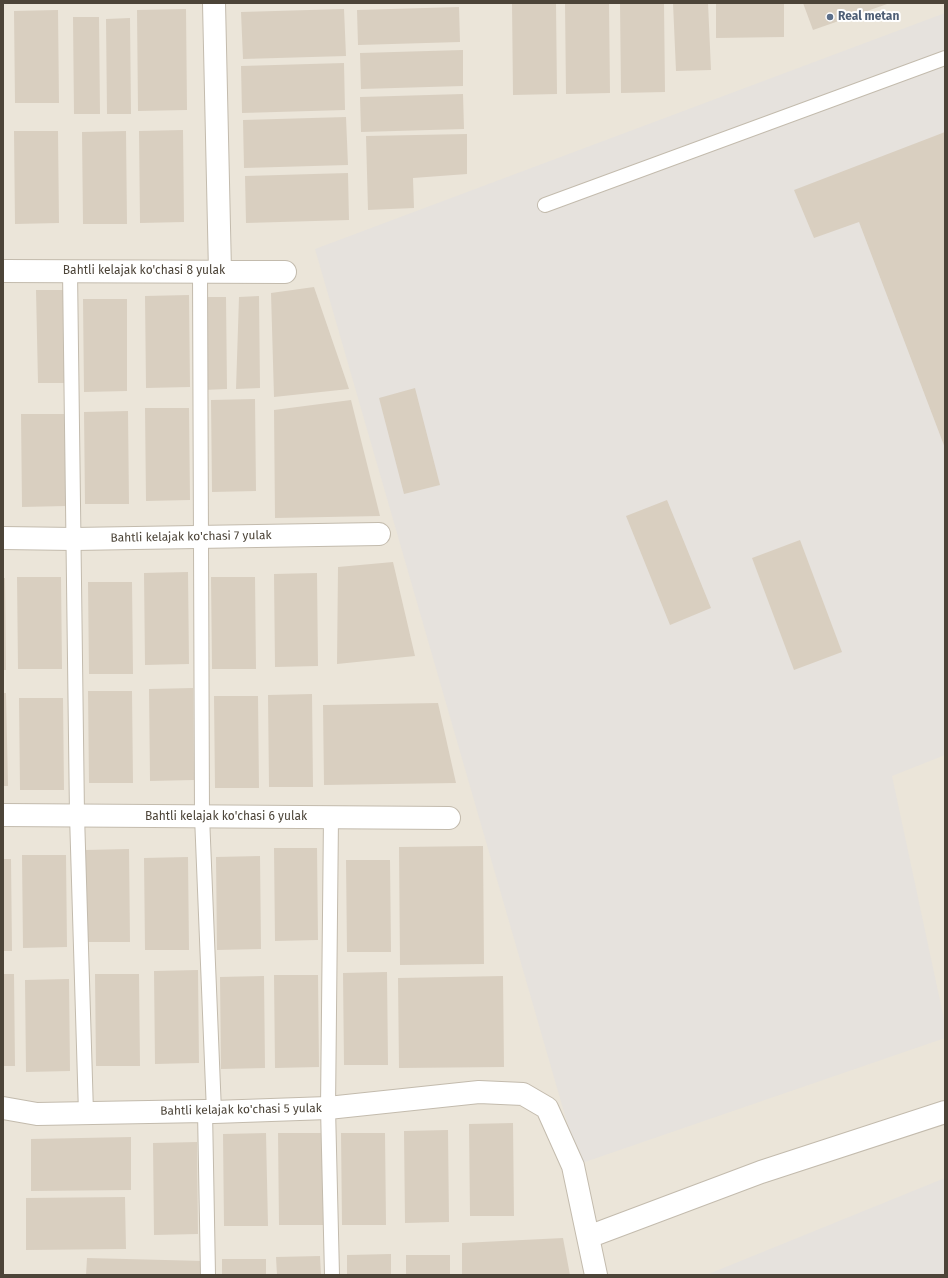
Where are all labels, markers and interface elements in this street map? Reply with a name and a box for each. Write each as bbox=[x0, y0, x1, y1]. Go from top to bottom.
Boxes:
place label: Real metan bbox=[838, 10, 899, 24]
marker: Real metan bbox=[825, 12, 835, 22]
street label: Bahtli kelajak ko'chasi 8 yulak bbox=[63, 264, 225, 278]
street label: Bahtli kelajak ko'chasi 7 yulak bbox=[110, 528, 272, 546]
street label: Bahtli kelajak ko'chasi 6 yulak bbox=[145, 810, 307, 824]
street label: Bahtli kelajak ko'chasi 5 yulak bbox=[160, 1101, 322, 1119]

